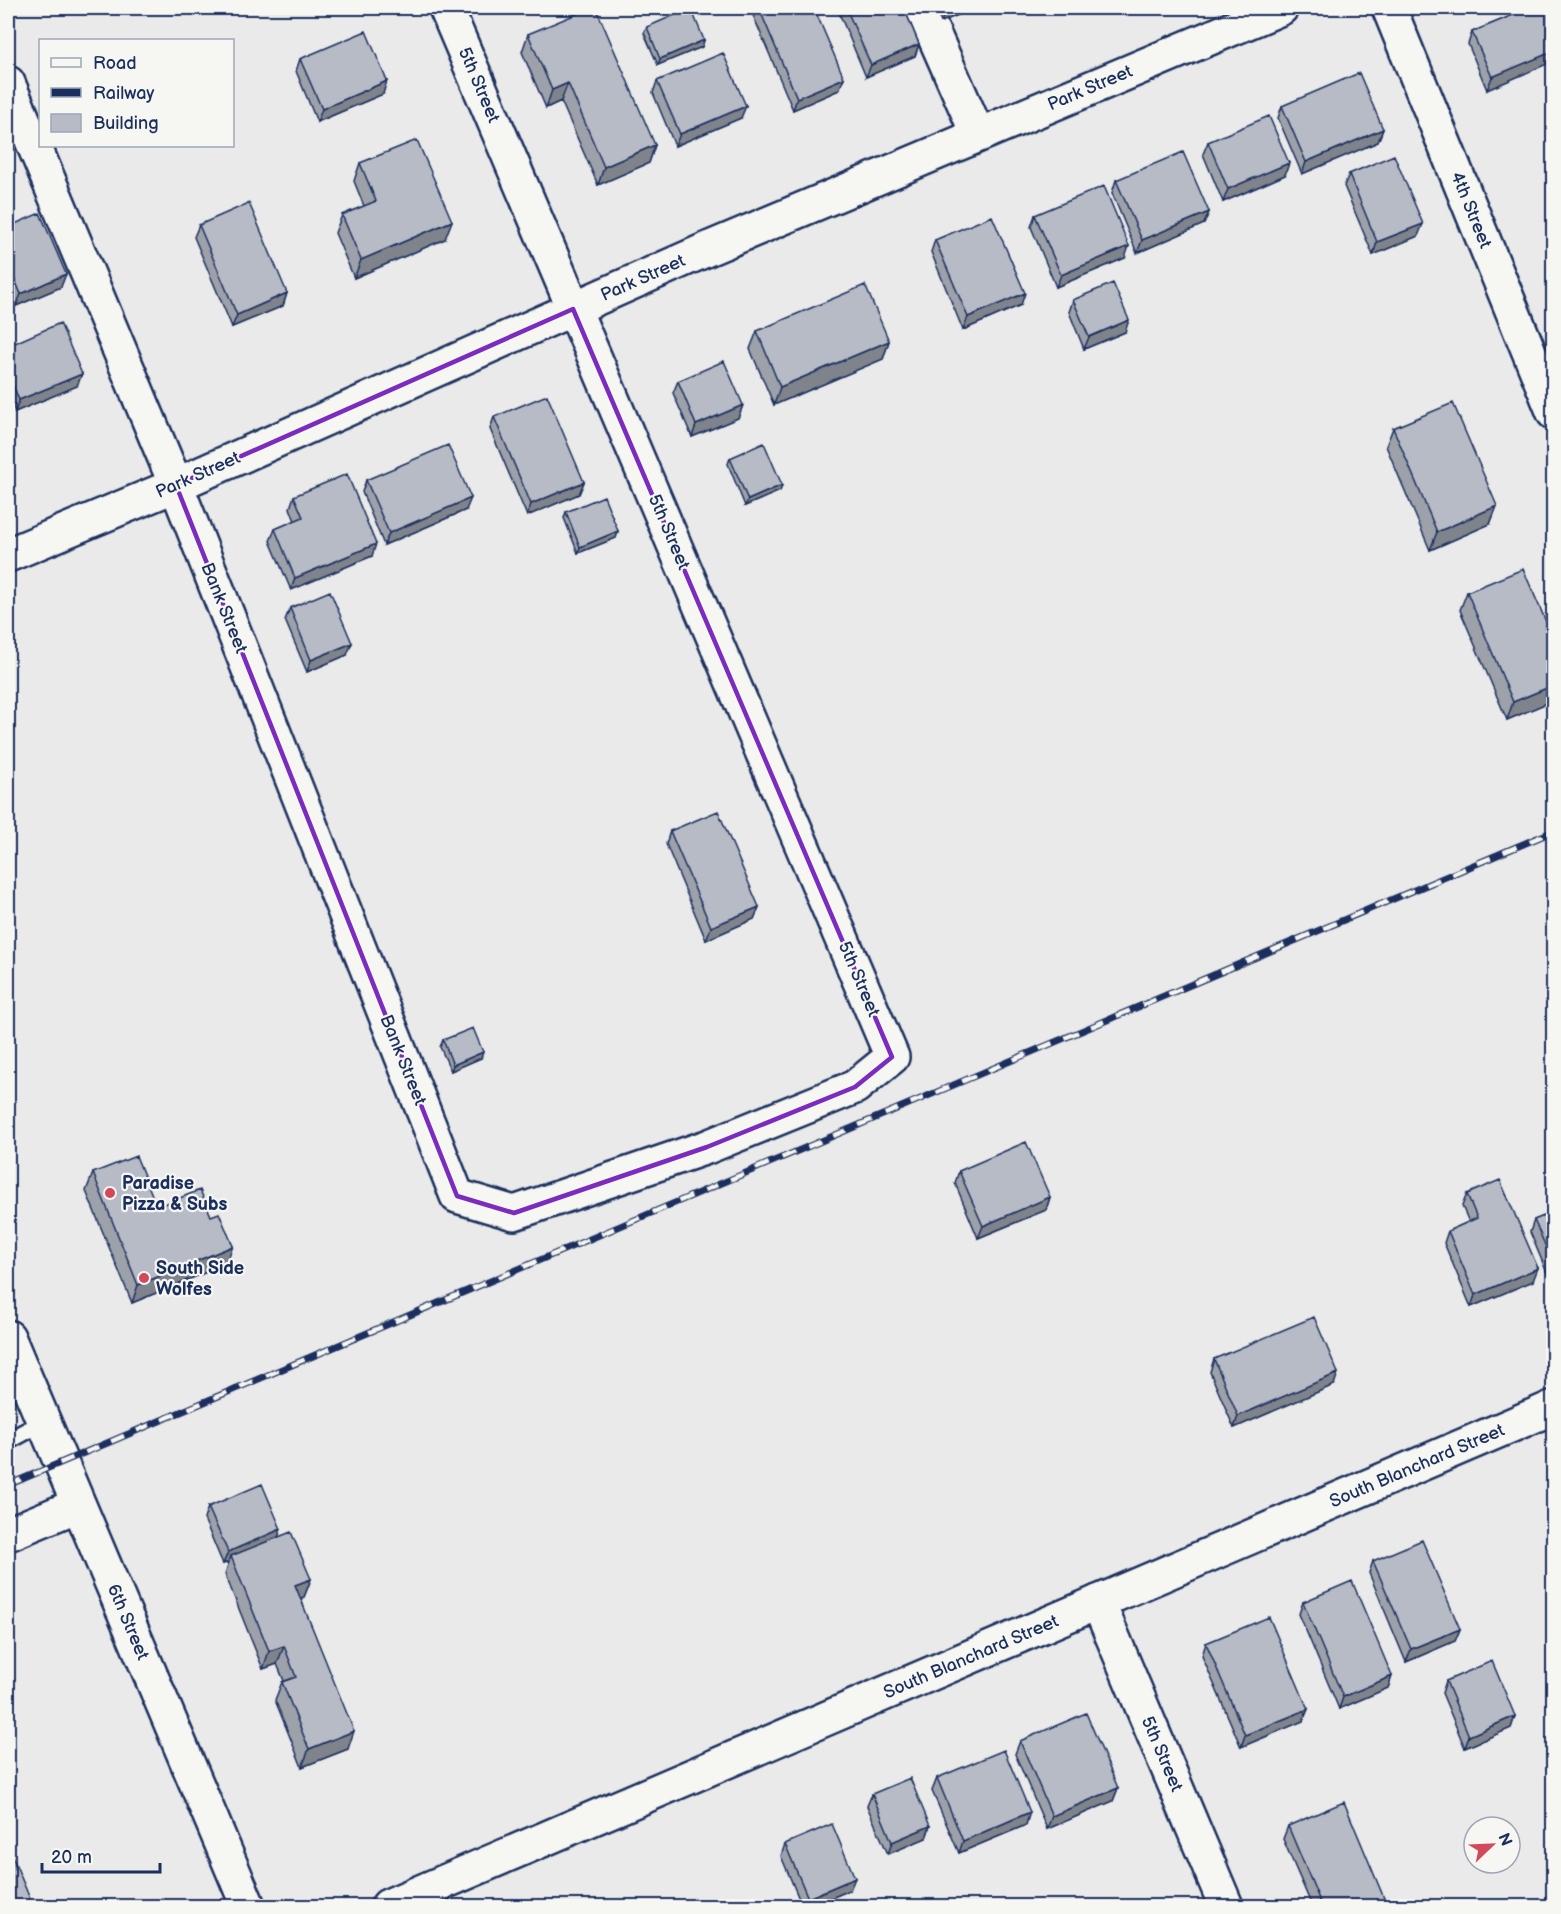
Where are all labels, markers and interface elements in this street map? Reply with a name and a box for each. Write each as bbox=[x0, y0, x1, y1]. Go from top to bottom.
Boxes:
legend bbox=[39, 39, 234, 147]
street label: 5th Street bbox=[454, 44, 504, 126]
text: Road bbox=[93, 53, 137, 74]
street label: Park Street bbox=[1044, 61, 1136, 115]
text: Railway bbox=[93, 83, 155, 104]
text: Building bbox=[93, 113, 159, 134]
street label: 4th Street bbox=[1446, 169, 1496, 252]
street label: Park Street bbox=[598, 250, 689, 306]
street label: Park Street bbox=[153, 447, 244, 503]
street label: 5th Street bbox=[644, 491, 694, 573]
street label: Bank Street bbox=[196, 560, 252, 657]
street label: 5th Street bbox=[834, 938, 884, 1020]
street label: Bank Street bbox=[375, 1012, 431, 1109]
place label: Paradise Pizza & Subs bbox=[122, 1173, 228, 1215]
marker: Paradise Pizza & Subs bbox=[103, 1186, 117, 1200]
place label: South Side Wolfes bbox=[156, 1258, 244, 1300]
marker: South Side Wolfes bbox=[137, 1271, 151, 1285]
street label: South Blanchard Street bbox=[1326, 1419, 1508, 1512]
street label: 6th Street bbox=[103, 1581, 154, 1664]
street label: South Blanchard Street bbox=[880, 1610, 1062, 1703]
street label: 5th Street bbox=[1137, 1713, 1187, 1795]
north arrow bbox=[1462, 1815, 1522, 1875]
text: N bbox=[1493, 1830, 1516, 1849]
scale bar bbox=[42, 1836, 160, 1874]
text: 20 m bbox=[51, 1847, 92, 1868]

